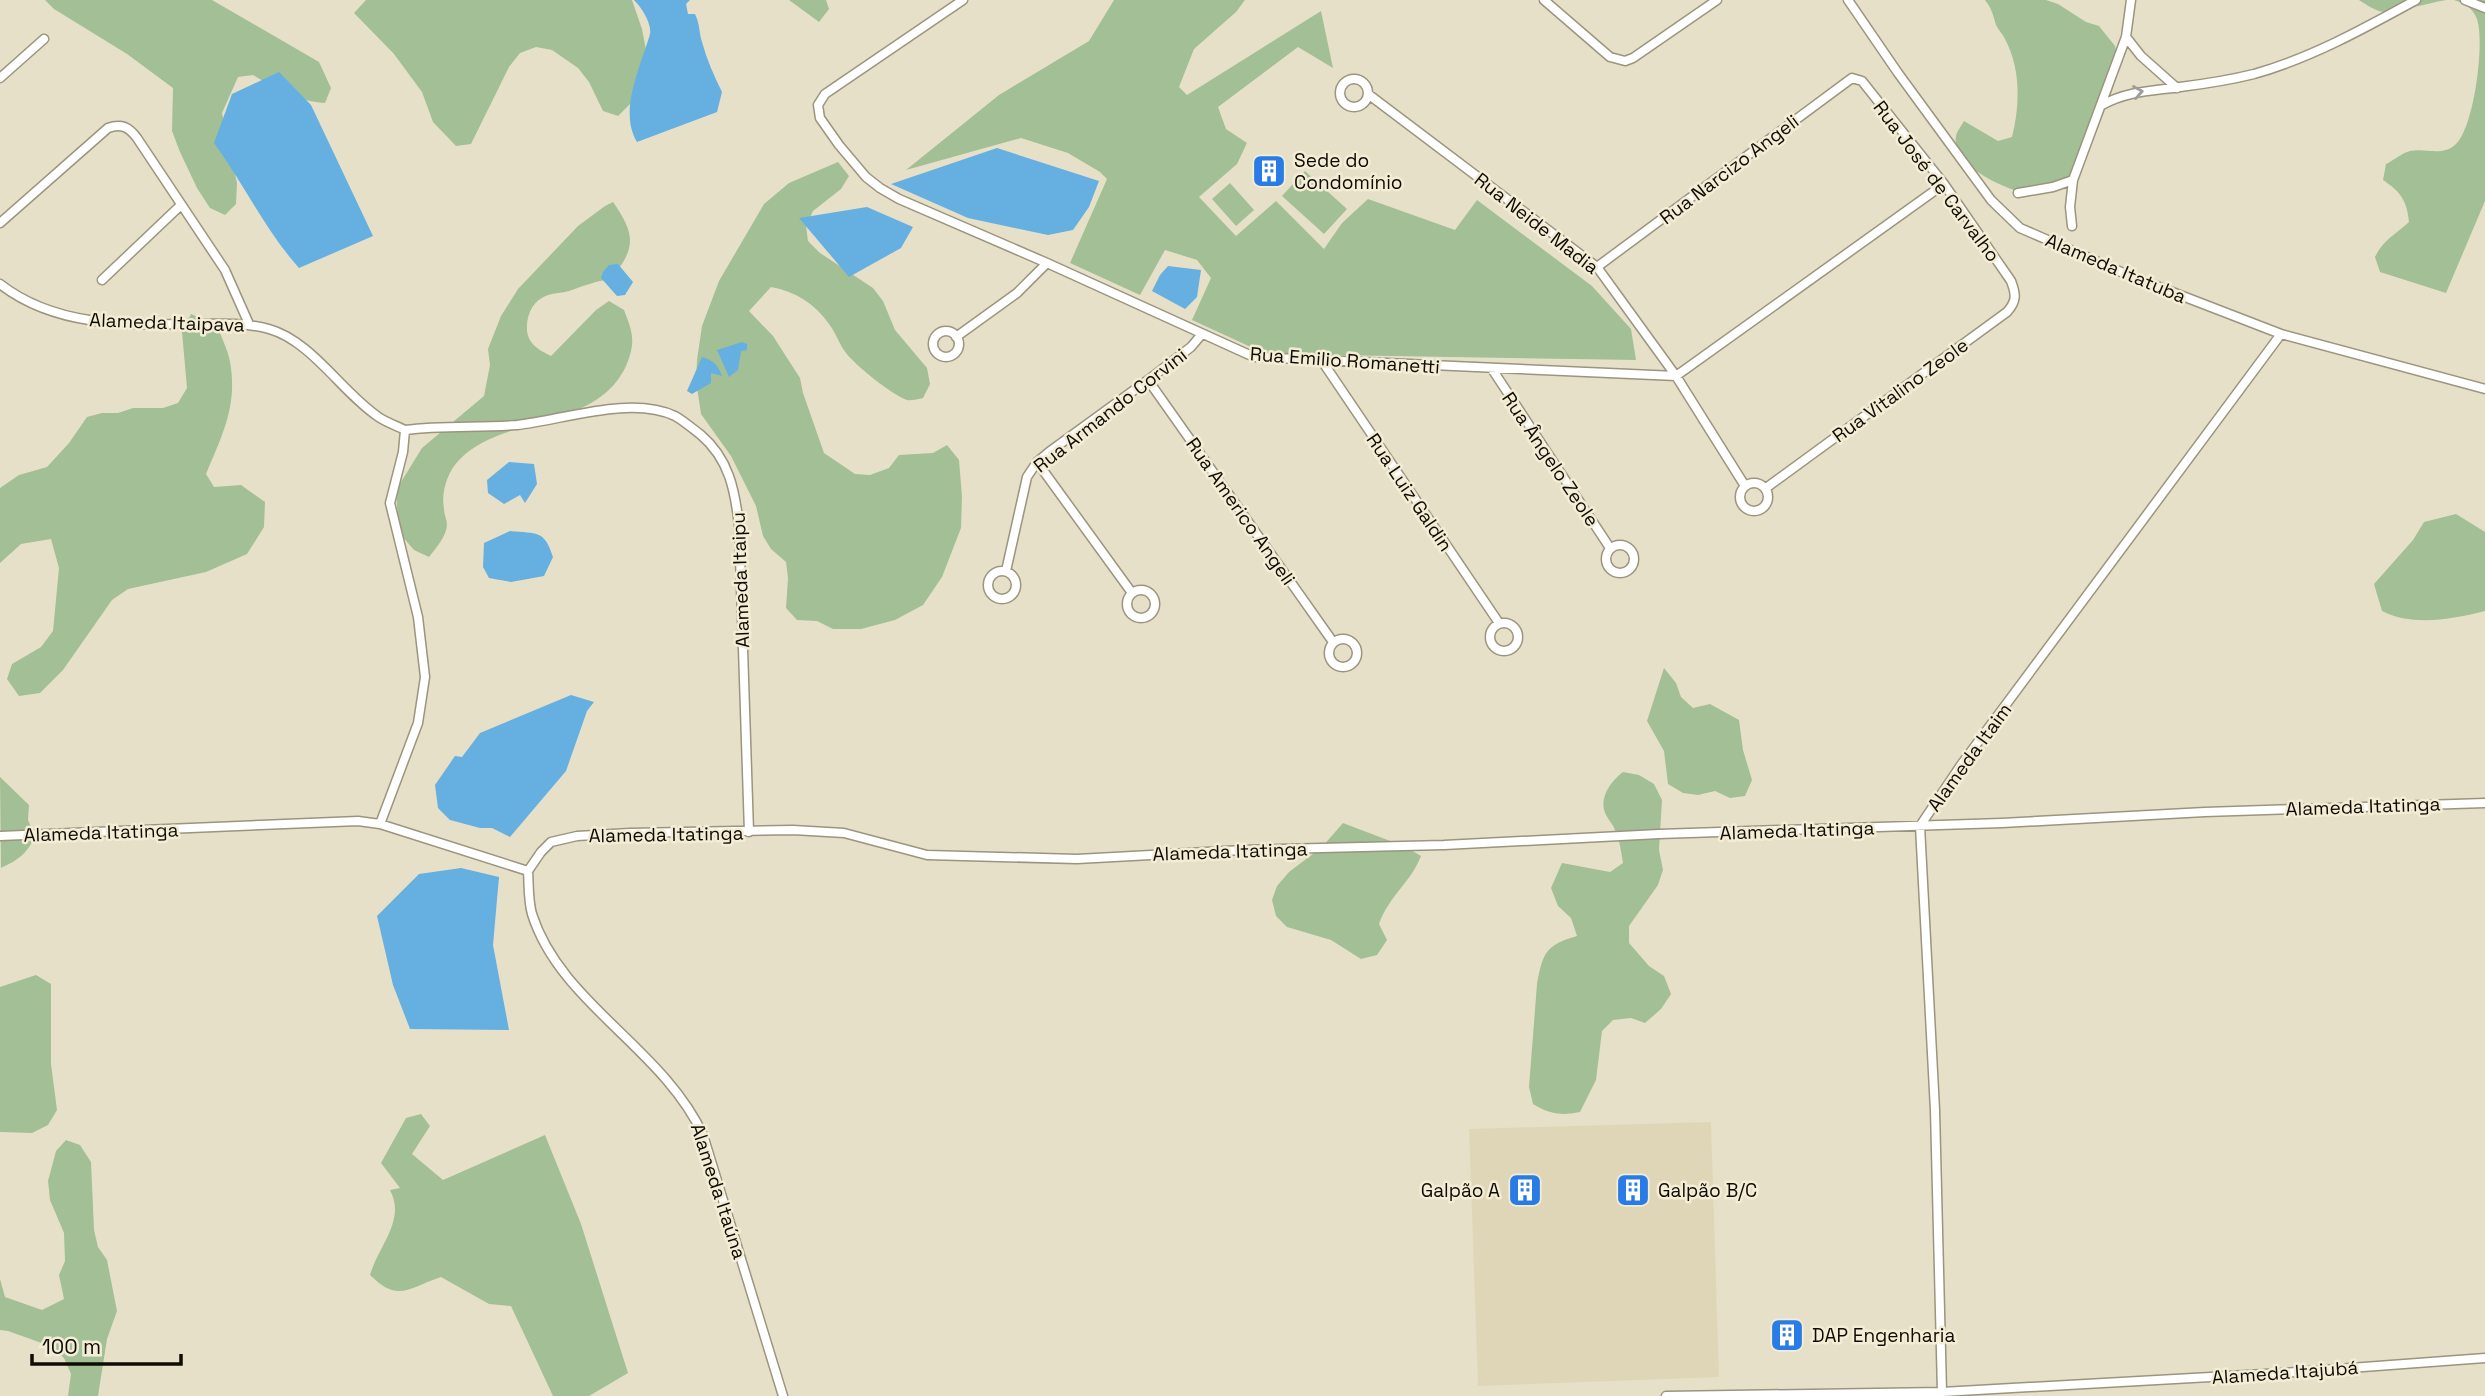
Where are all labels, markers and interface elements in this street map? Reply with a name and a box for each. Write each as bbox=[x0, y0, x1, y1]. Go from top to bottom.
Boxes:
one-way arrow bbox=[2132, 85, 2144, 100]
street label: Rua José de Carvalho bbox=[1868, 96, 2005, 267]
street label: Rua Narcizo Angeli bbox=[1655, 109, 1804, 230]
place label: Sede do Condomínio bbox=[1294, 148, 1403, 195]
building icon: Sede do Condomínio bbox=[1250, 152, 1288, 190]
street label: Rua Neide Madia bbox=[1469, 167, 1604, 280]
street label: Alameda Itatuba bbox=[2042, 228, 2190, 309]
street label: Alameda Itaipava bbox=[89, 307, 245, 338]
street label: Rua Vitalino Zeole bbox=[1827, 333, 1973, 448]
street label: Rua Emilio Romanetti bbox=[1249, 341, 1441, 380]
street label: Rua Armando Corvini bbox=[1028, 343, 1192, 478]
street label: Rua Ângelo Zeole bbox=[1496, 387, 1605, 531]
street label: Rua Luiz Galdin bbox=[1361, 428, 1458, 556]
street label: Rua Americo Angeli bbox=[1180, 433, 1301, 590]
street label: Alameda Itaipu bbox=[726, 512, 755, 648]
street label: Alameda Itaim bbox=[1922, 698, 2017, 817]
street label: Alameda Itatinga bbox=[2285, 791, 2441, 822]
street label: Alameda Itatinga bbox=[1719, 815, 1875, 846]
street label: Alameda Itatinga bbox=[23, 817, 179, 848]
street label: Alameda Itatinga bbox=[588, 821, 744, 848]
street label: Alameda Itatinga bbox=[1152, 836, 1308, 867]
street label: Alameda Itaúna bbox=[685, 1120, 752, 1262]
building icon: Galpão A bbox=[1506, 1171, 1544, 1209]
building icon: Galpão B/C bbox=[1614, 1171, 1652, 1209]
place label: Galpão A bbox=[1421, 1178, 1500, 1203]
place label: Galpão B/C bbox=[1658, 1178, 1757, 1203]
building icon: DAP Engenharia bbox=[1768, 1316, 1806, 1354]
scale bar bbox=[32, 1322, 180, 1366]
place label: DAP Engenharia bbox=[1812, 1323, 1956, 1348]
text: 100 m bbox=[42, 1333, 101, 1360]
street label: Alameda Itajubá bbox=[2211, 1355, 2359, 1390]

